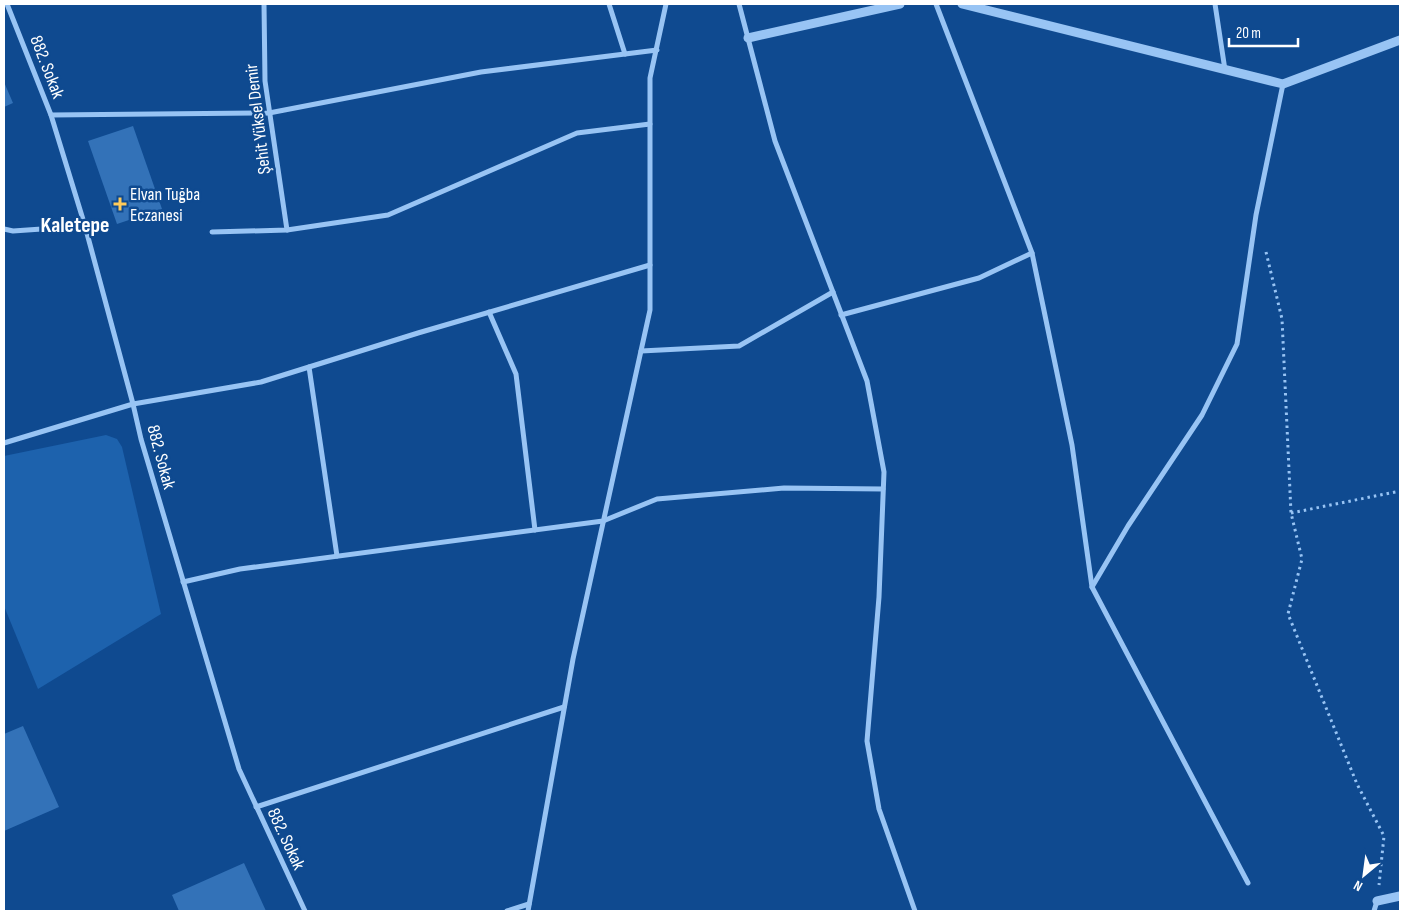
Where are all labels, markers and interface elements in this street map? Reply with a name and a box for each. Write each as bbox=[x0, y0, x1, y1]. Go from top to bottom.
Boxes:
scale bar bbox=[1229, 15, 1298, 47]
text: 20 m bbox=[1236, 24, 1261, 43]
street label: 882. Sokak bbox=[25, 33, 69, 101]
street label: Şehit Yüksel Demir bbox=[241, 62, 275, 176]
place label: Elvan Tuğba Eczanesi bbox=[130, 184, 200, 226]
marker: Elvan Tuğba Eczanesi bbox=[114, 198, 126, 210]
district label: Kaletepe bbox=[41, 212, 109, 239]
street label: 882. Sokak bbox=[142, 423, 180, 492]
street label: 882. Sokak bbox=[263, 805, 309, 873]
north arrow bbox=[1339, 850, 1389, 900]
text: N bbox=[1351, 877, 1365, 895]

